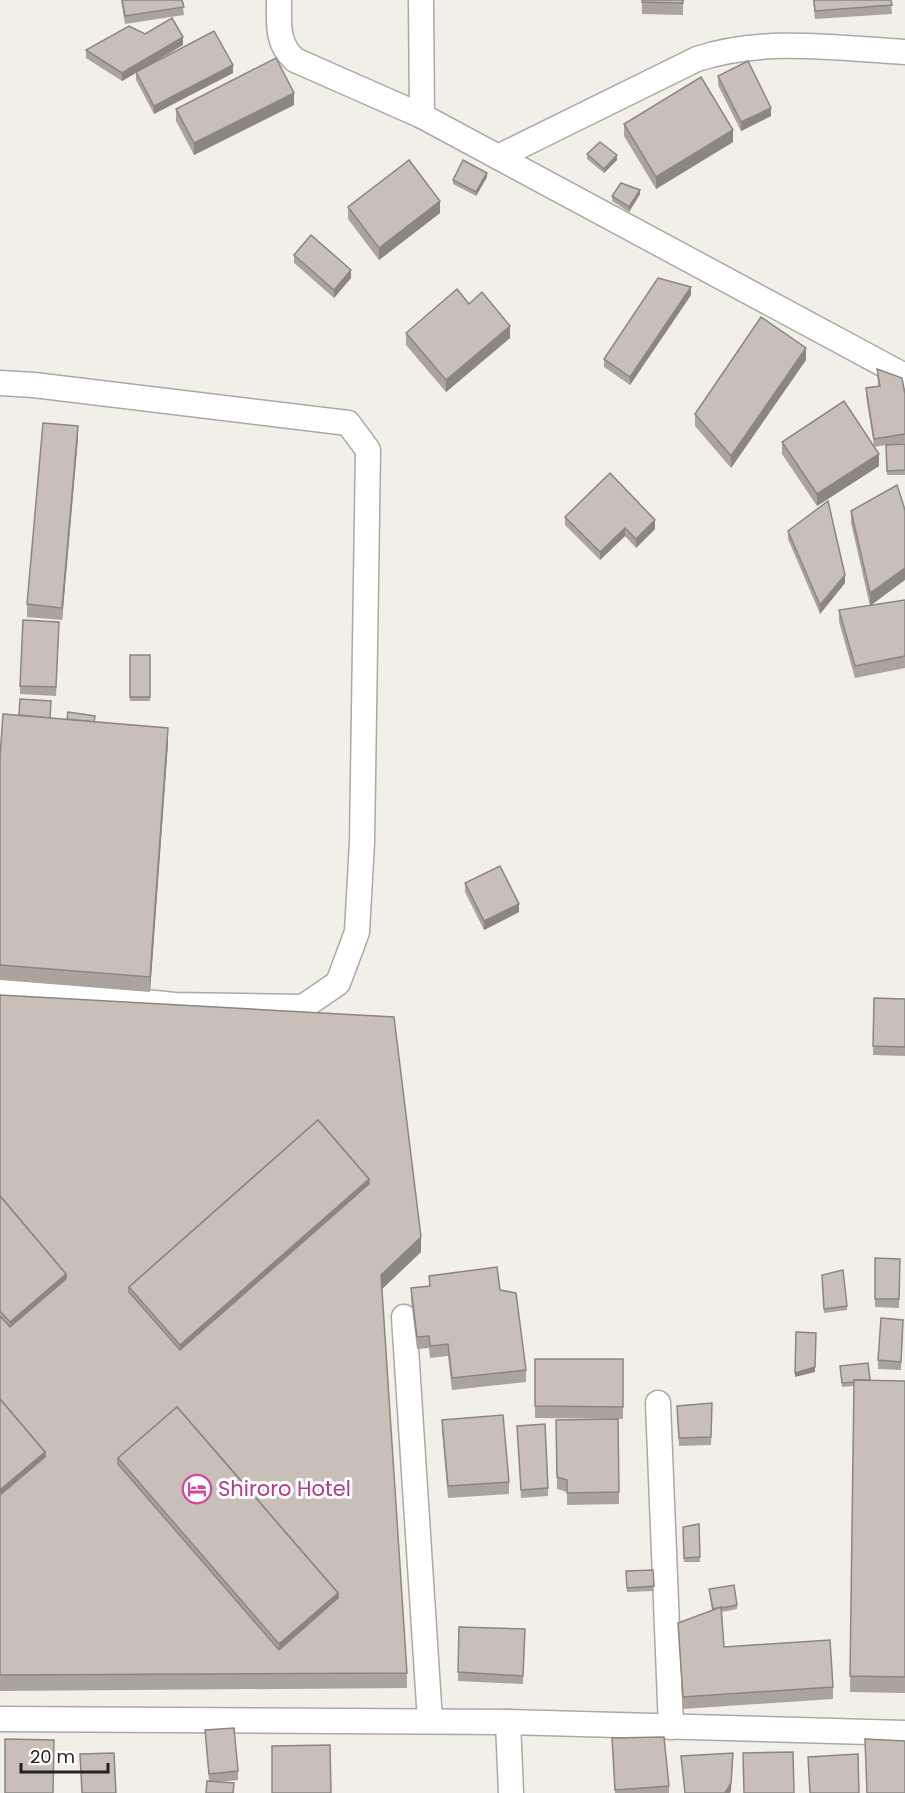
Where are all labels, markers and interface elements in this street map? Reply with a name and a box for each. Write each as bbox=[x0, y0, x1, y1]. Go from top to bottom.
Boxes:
hotel icon: Shiroro Hotel bbox=[181, 1473, 213, 1505]
place label: Shiroro Hotel bbox=[218, 1474, 351, 1503]
scale bar bbox=[21, 1736, 108, 1774]
text: 20 m bbox=[30, 1744, 75, 1769]

